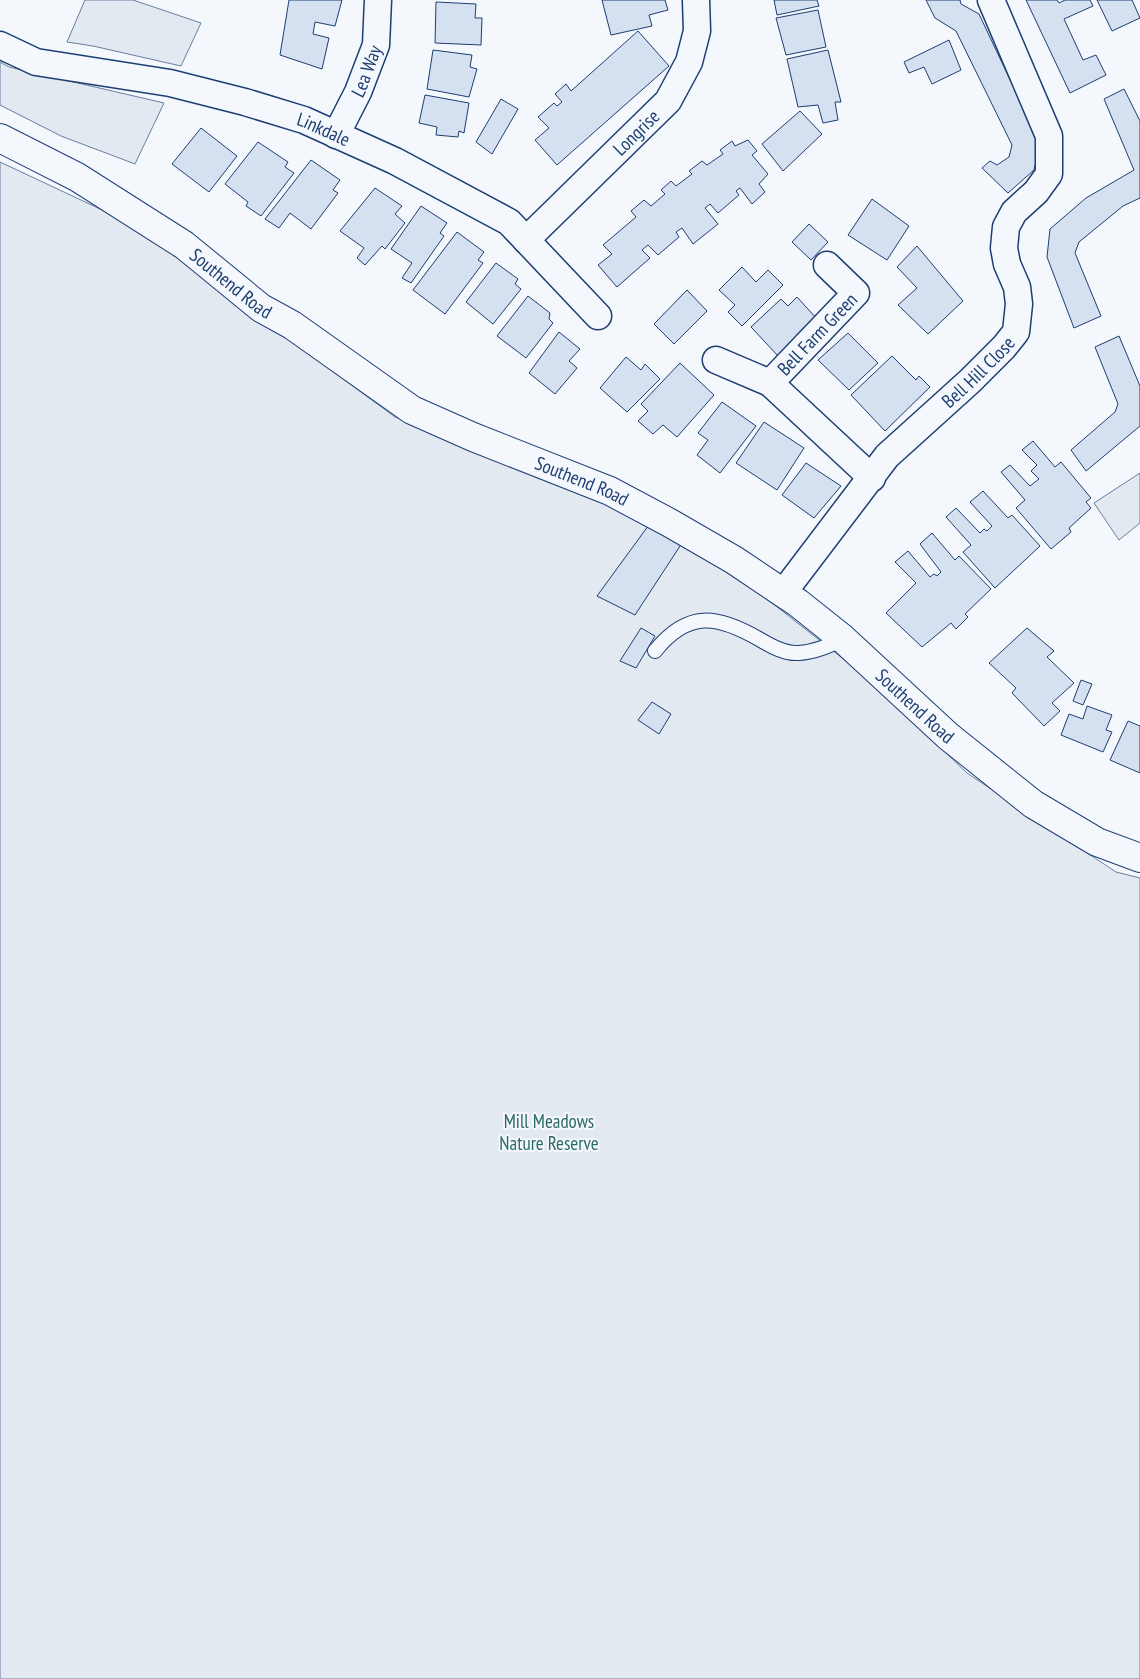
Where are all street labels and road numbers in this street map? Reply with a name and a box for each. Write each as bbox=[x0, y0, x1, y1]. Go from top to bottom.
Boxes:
street label: Lea Way bbox=[346, 41, 387, 101]
street label: Longrise bbox=[608, 104, 664, 160]
street label: Linkdale bbox=[294, 107, 354, 151]
street label: Southend Road bbox=[185, 243, 276, 324]
street label: Bell Farm Green bbox=[772, 287, 862, 380]
street label: Bell Hill Close bbox=[937, 331, 1020, 413]
street label: Southend Road bbox=[532, 451, 633, 511]
street label: Southend Road bbox=[871, 663, 959, 748]

